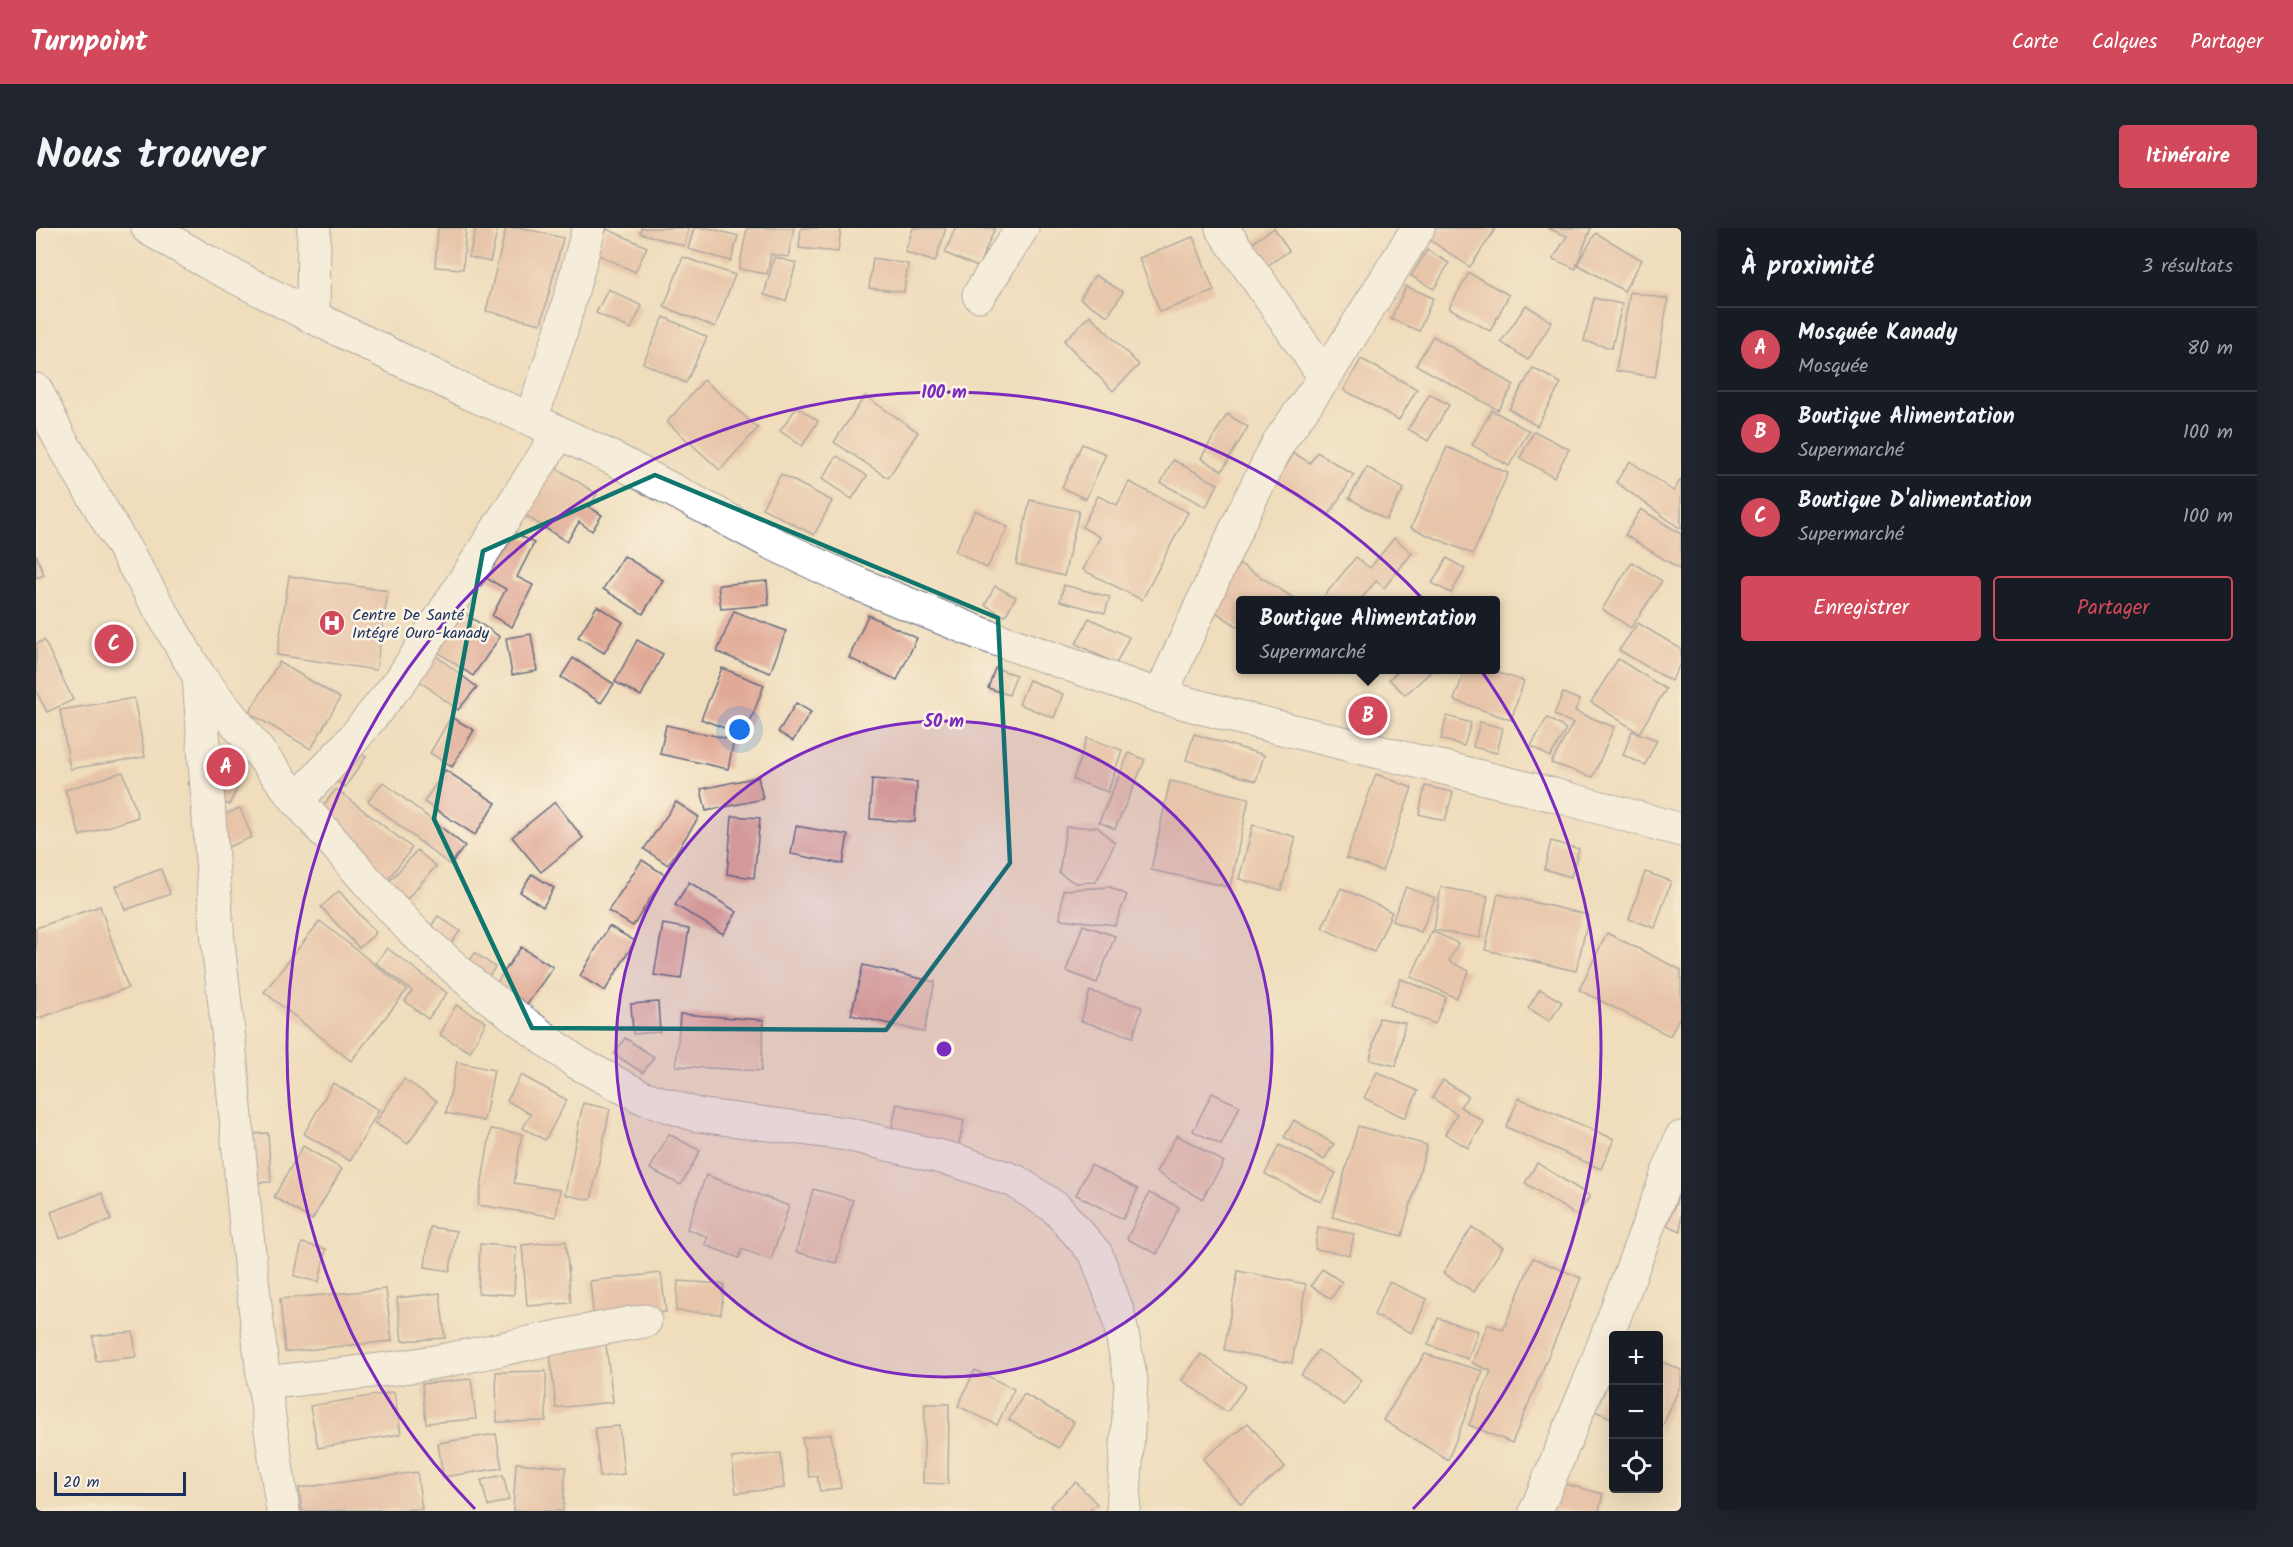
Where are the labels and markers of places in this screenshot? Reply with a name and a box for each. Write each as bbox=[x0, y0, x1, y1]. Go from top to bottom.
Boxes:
place label: Centre De Santé Intégré Ouro-kanady bbox=[352, 603, 489, 646]
hospital icon: Centre De Santé Intégré Ouro-kanady bbox=[317, 608, 347, 638]
pin: C bbox=[94, 622, 134, 666]
pin: B bbox=[1348, 694, 1388, 738]
pin: A bbox=[206, 744, 246, 790]
centre of rings bbox=[934, 1039, 954, 1059]

